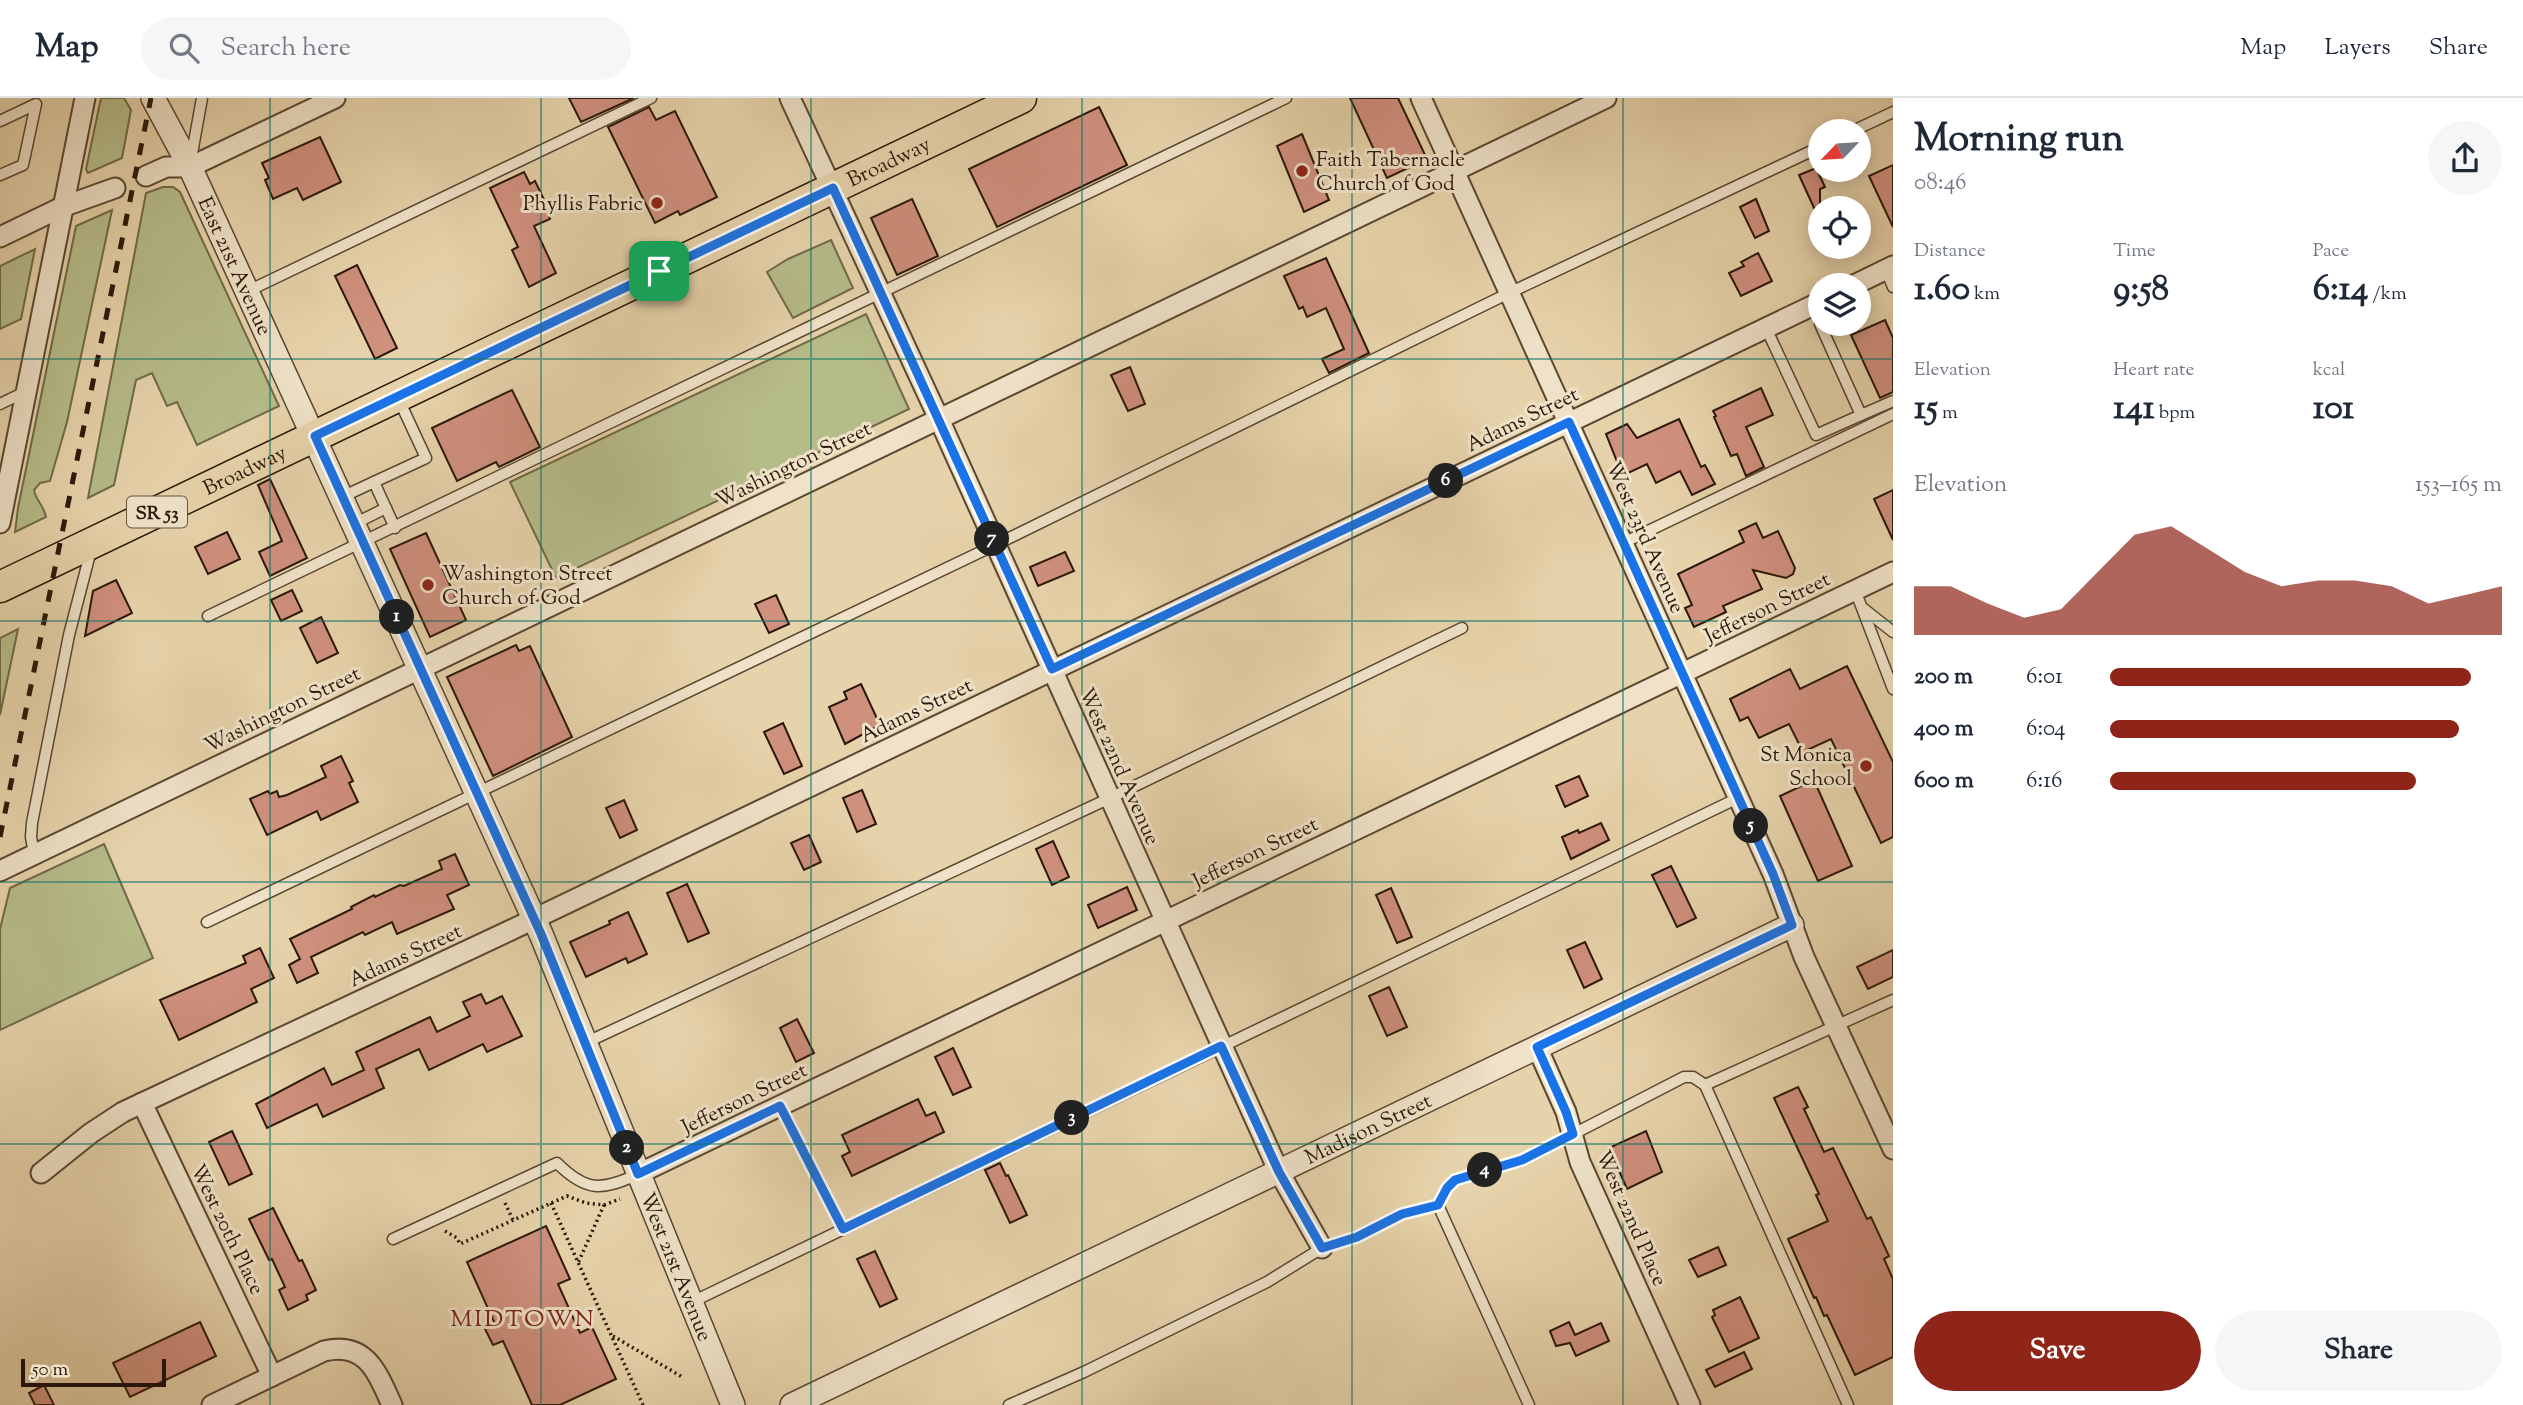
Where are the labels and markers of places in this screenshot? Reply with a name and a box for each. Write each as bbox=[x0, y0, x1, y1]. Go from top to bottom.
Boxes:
place label: Faith Tabernacle Church of God bbox=[1316, 146, 1465, 200]
marker: Faith Tabernacle Church of God bbox=[1294, 163, 1310, 179]
place label: Phyllis Fabric bbox=[523, 190, 643, 220]
marker: Phyllis Fabric bbox=[649, 195, 665, 211]
pin bbox=[629, 241, 689, 301]
pin: 6 bbox=[1428, 464, 1464, 498]
pin: 7 bbox=[974, 522, 1010, 556]
place label: Washington Street Church of God bbox=[442, 560, 613, 614]
marker: Washington Street Church of God bbox=[420, 577, 436, 593]
pin: 1 bbox=[380, 600, 414, 634]
place label: St Monica School bbox=[1760, 741, 1852, 795]
marker: St Monica School bbox=[1858, 758, 1874, 774]
pin: 5 bbox=[1734, 808, 1768, 844]
pin: 3 bbox=[1054, 1100, 1090, 1136]
pin: 2 bbox=[610, 1130, 644, 1166]
pin: 4 bbox=[1468, 1152, 1502, 1188]

